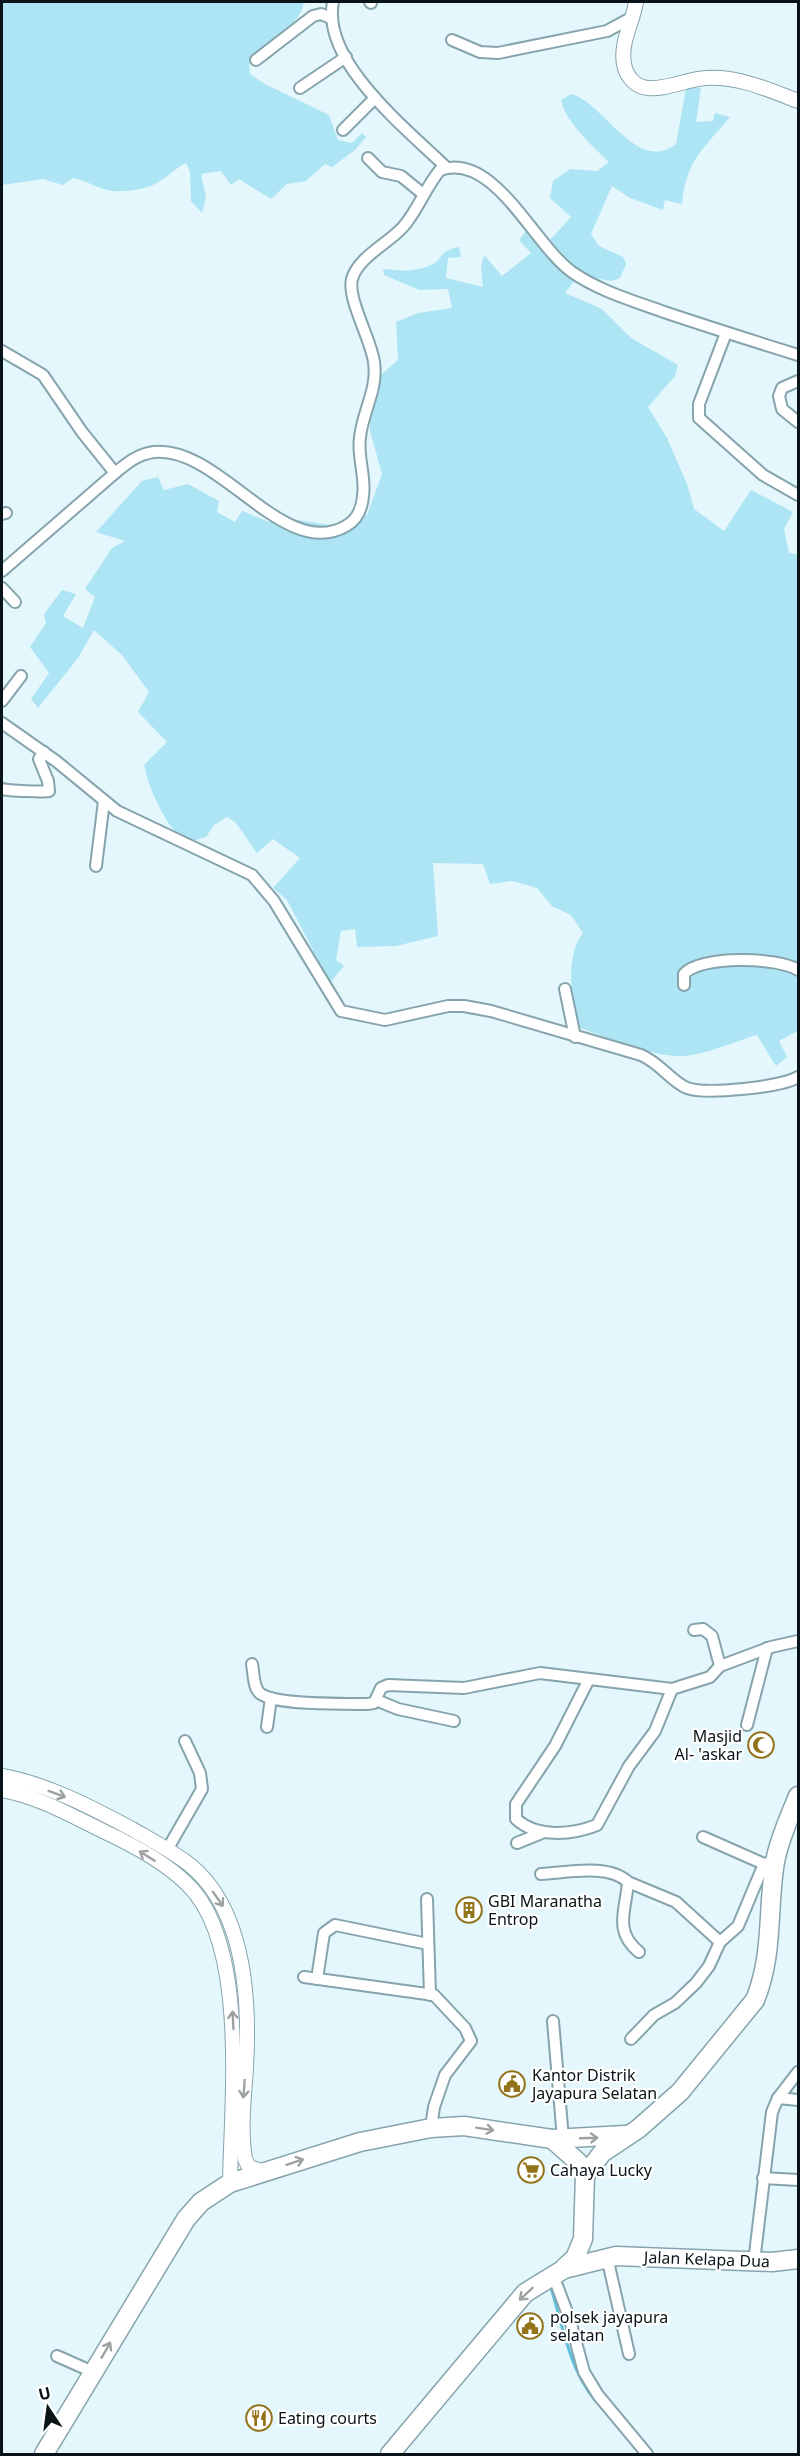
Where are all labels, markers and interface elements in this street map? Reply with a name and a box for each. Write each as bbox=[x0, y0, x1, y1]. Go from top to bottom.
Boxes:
place label: Masjid Al- 'askar bbox=[675, 1725, 742, 1765]
mosque icon: Masjid Al- 'askar bbox=[746, 1730, 776, 1760]
one-way arrow bbox=[47, 1789, 66, 1800]
one-way arrow bbox=[139, 1849, 156, 1861]
one-way arrow bbox=[212, 1890, 224, 1906]
place label: GBI Maranatha Entrop bbox=[488, 1890, 602, 1930]
building icon: GBI Maranatha Entrop bbox=[454, 1895, 484, 1925]
one-way arrow bbox=[227, 2010, 238, 2030]
place label: Kantor Distrik Jayapura Selatan bbox=[530, 2064, 657, 2104]
public building icon: Kantor Distrik Jayapura Selatan bbox=[497, 2069, 527, 2099]
one-way arrow bbox=[239, 2078, 250, 2098]
one-way arrow bbox=[475, 2124, 495, 2135]
one-way arrow bbox=[578, 2132, 598, 2143]
supermarket icon: Cahaya Lucky bbox=[516, 2155, 546, 2185]
one-way arrow bbox=[285, 2156, 304, 2167]
place label: Cahaya Lucky bbox=[550, 2159, 653, 2181]
street label: Jalan Kelapa Dua bbox=[642, 2246, 770, 2272]
one-way arrow bbox=[519, 2287, 534, 2301]
place label: polsek jayapura selatan bbox=[550, 2306, 668, 2346]
public building icon: polsek jayapura selatan bbox=[515, 2311, 545, 2341]
one-way arrow bbox=[100, 2342, 112, 2359]
north arrow bbox=[18, 2378, 78, 2438]
text: U bbox=[36, 2381, 53, 2405]
restaurant icon: Eating courts bbox=[244, 2403, 274, 2433]
place label: Eating courts bbox=[278, 2407, 377, 2429]

